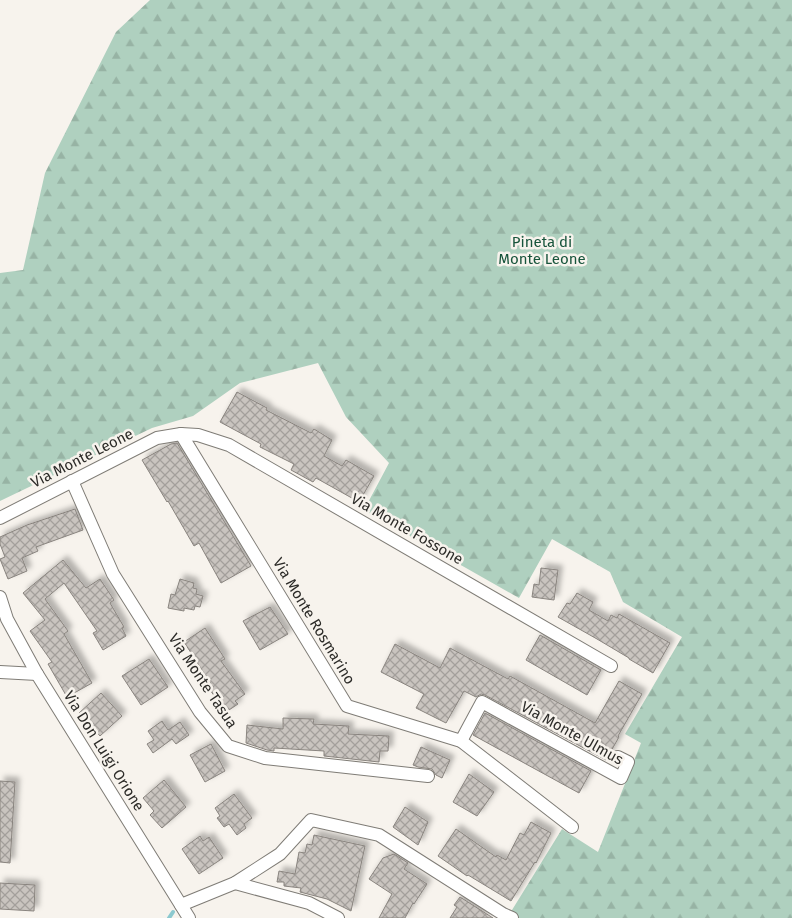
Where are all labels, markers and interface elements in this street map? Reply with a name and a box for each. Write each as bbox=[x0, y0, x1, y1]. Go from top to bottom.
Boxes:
park label: Pineta di Monte Leone bbox=[498, 233, 586, 268]
street label: Via Monte Leone bbox=[28, 424, 136, 492]
street label: Via Monte Fossone bbox=[348, 490, 466, 568]
street label: Via Monte Rosmarino bbox=[269, 554, 359, 688]
street label: Via Monte Tasua bbox=[165, 630, 241, 732]
street label: Via Don Luigi Orione bbox=[60, 688, 148, 814]
street label: Via Monte Ulmus bbox=[518, 697, 626, 769]

